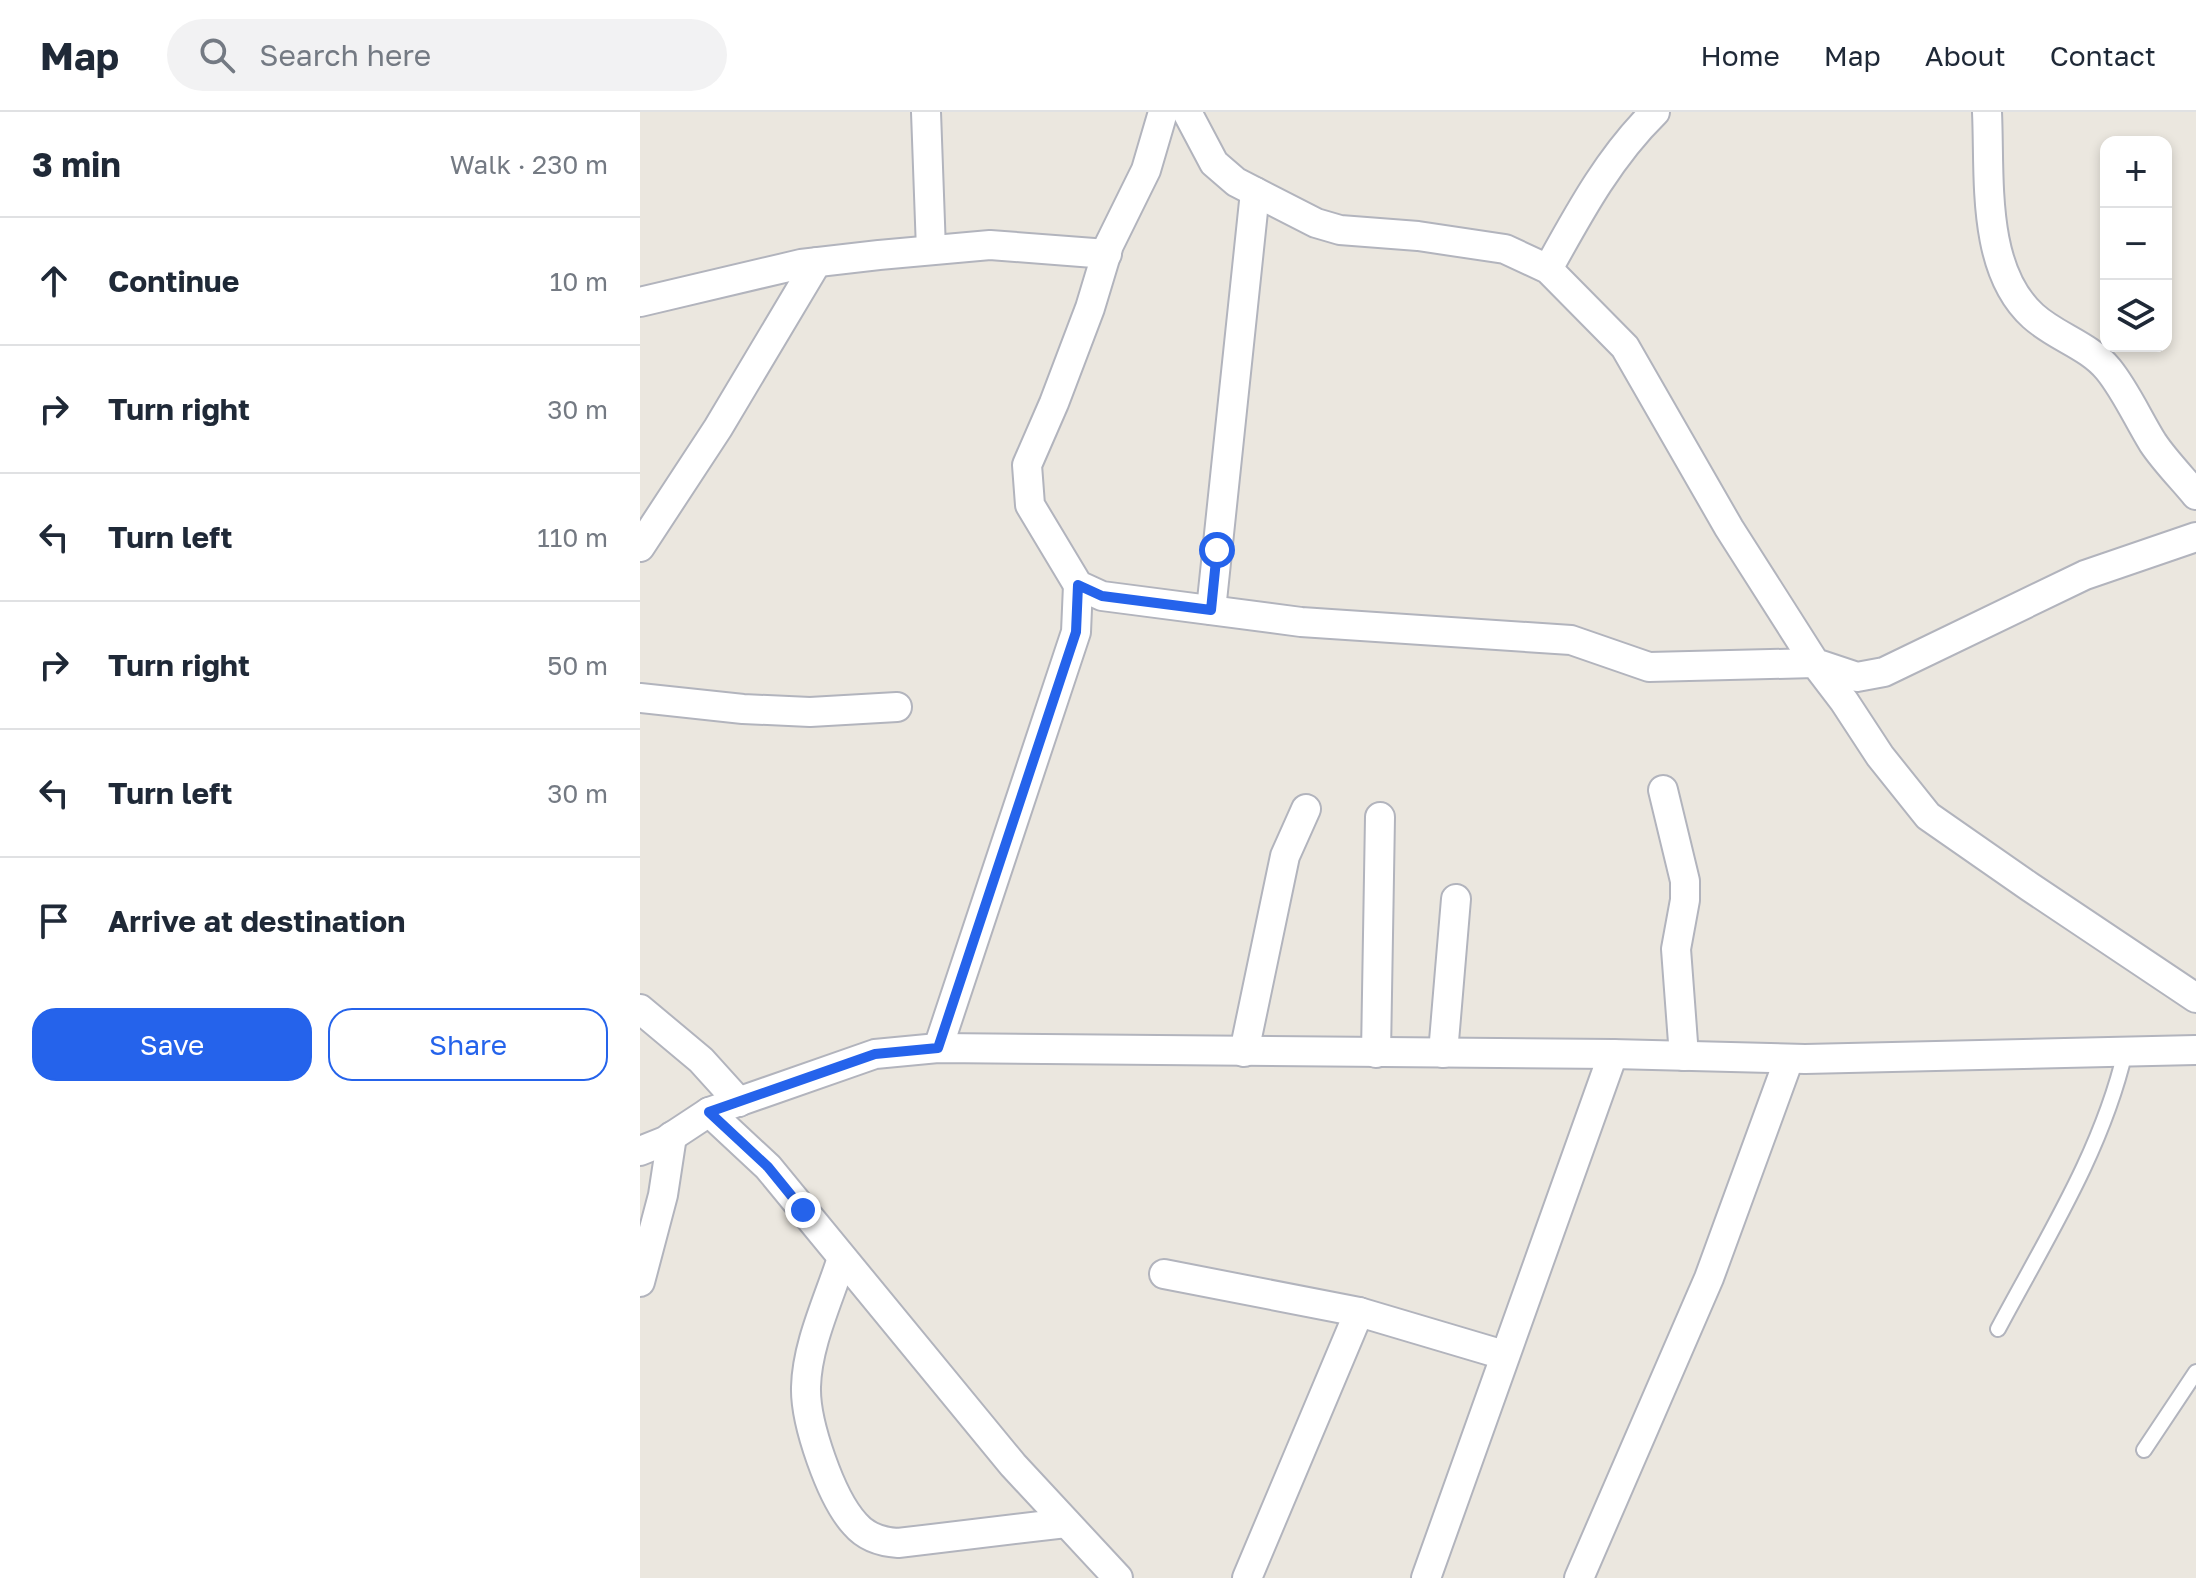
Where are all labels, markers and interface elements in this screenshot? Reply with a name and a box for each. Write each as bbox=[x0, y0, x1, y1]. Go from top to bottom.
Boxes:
search box bbox=[167, 19, 727, 91]
text: Map bbox=[40, 33, 119, 78]
icon: search bbox=[195, 33, 239, 77]
text: Search here bbox=[259, 37, 431, 73]
text: Home bbox=[1701, 39, 1780, 72]
text: Map bbox=[1824, 39, 1881, 72]
text: About bbox=[1925, 39, 2006, 72]
text: Contact bbox=[2050, 39, 2156, 72]
map controls bbox=[2100, 136, 2172, 352]
button: + bbox=[2100, 136, 2172, 208]
text: 3 min bbox=[32, 144, 121, 184]
text: Walk · 230 m bbox=[450, 149, 608, 180]
button: − bbox=[2100, 208, 2172, 280]
icon: ahead bbox=[32, 259, 76, 303]
text: Continue bbox=[108, 263, 239, 299]
text: 10 m bbox=[550, 266, 608, 297]
button: layers bbox=[2100, 280, 2172, 352]
icon: right bbox=[32, 387, 76, 431]
text: Turn right bbox=[108, 391, 250, 427]
text: 30 m bbox=[547, 394, 608, 425]
icon: left bbox=[32, 515, 76, 559]
text: Turn left bbox=[108, 519, 233, 555]
text: 110 m bbox=[537, 522, 608, 553]
route start bbox=[1199, 532, 1235, 568]
icon: right bbox=[32, 643, 76, 687]
text: Turn right bbox=[108, 647, 250, 683]
text: 50 m bbox=[547, 650, 608, 681]
icon: left bbox=[32, 771, 76, 815]
text: Turn left bbox=[108, 775, 233, 811]
text: 30 m bbox=[547, 778, 608, 809]
icon: arrive bbox=[32, 899, 76, 943]
text: Arrive at destination bbox=[108, 903, 405, 939]
button: Save bbox=[32, 1008, 312, 1081]
button: Share bbox=[328, 1008, 608, 1081]
route end bbox=[785, 1192, 821, 1228]

